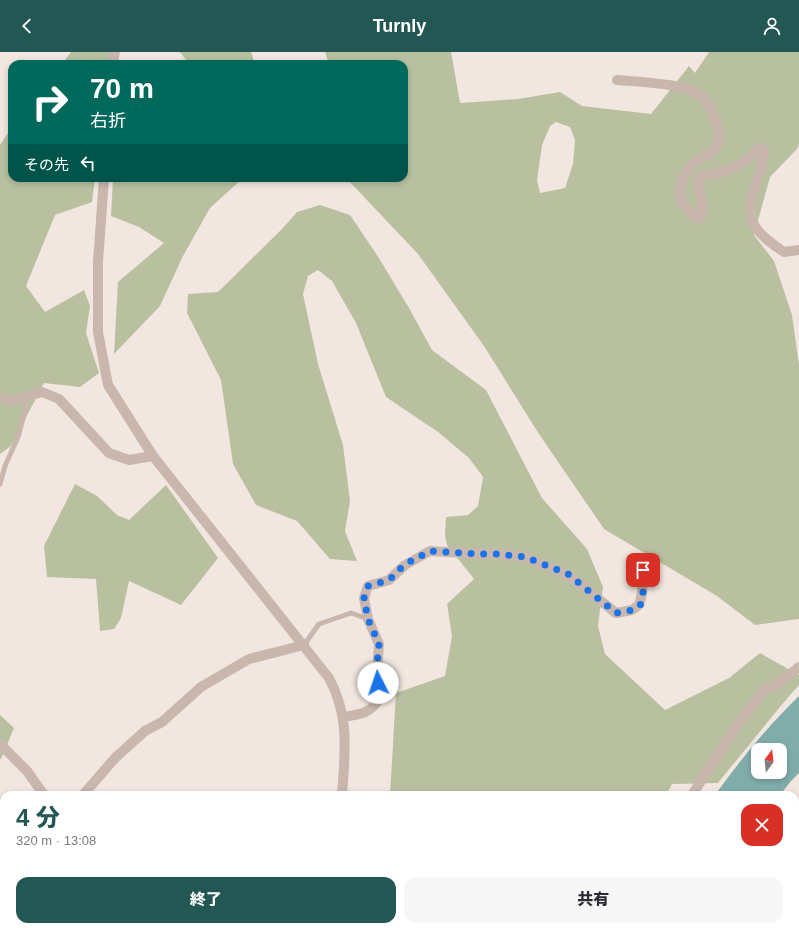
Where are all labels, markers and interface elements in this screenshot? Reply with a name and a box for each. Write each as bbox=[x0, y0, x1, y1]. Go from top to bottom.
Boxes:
icon: back bbox=[16, 15, 38, 37]
icon: person bbox=[761, 15, 783, 37]
text: Turnly bbox=[373, 16, 426, 36]
text: 70 m bbox=[90, 73, 154, 104]
icon: right bbox=[24, 76, 76, 128]
text: 右折 bbox=[90, 111, 126, 131]
icon: left bbox=[77, 152, 99, 174]
text: その先 bbox=[24, 156, 69, 173]
pin bbox=[626, 553, 660, 587]
icon: arrive bbox=[632, 559, 654, 581]
position arrow bbox=[357, 662, 399, 704]
north arrow bbox=[751, 743, 787, 779]
map controls bbox=[751, 743, 787, 779]
text: 4 分 bbox=[16, 804, 60, 831]
button: close bbox=[741, 804, 783, 846]
text: 320 m · 13:08 bbox=[16, 833, 96, 848]
button: 終了 bbox=[16, 877, 396, 923]
button: 共有 bbox=[404, 877, 783, 923]

